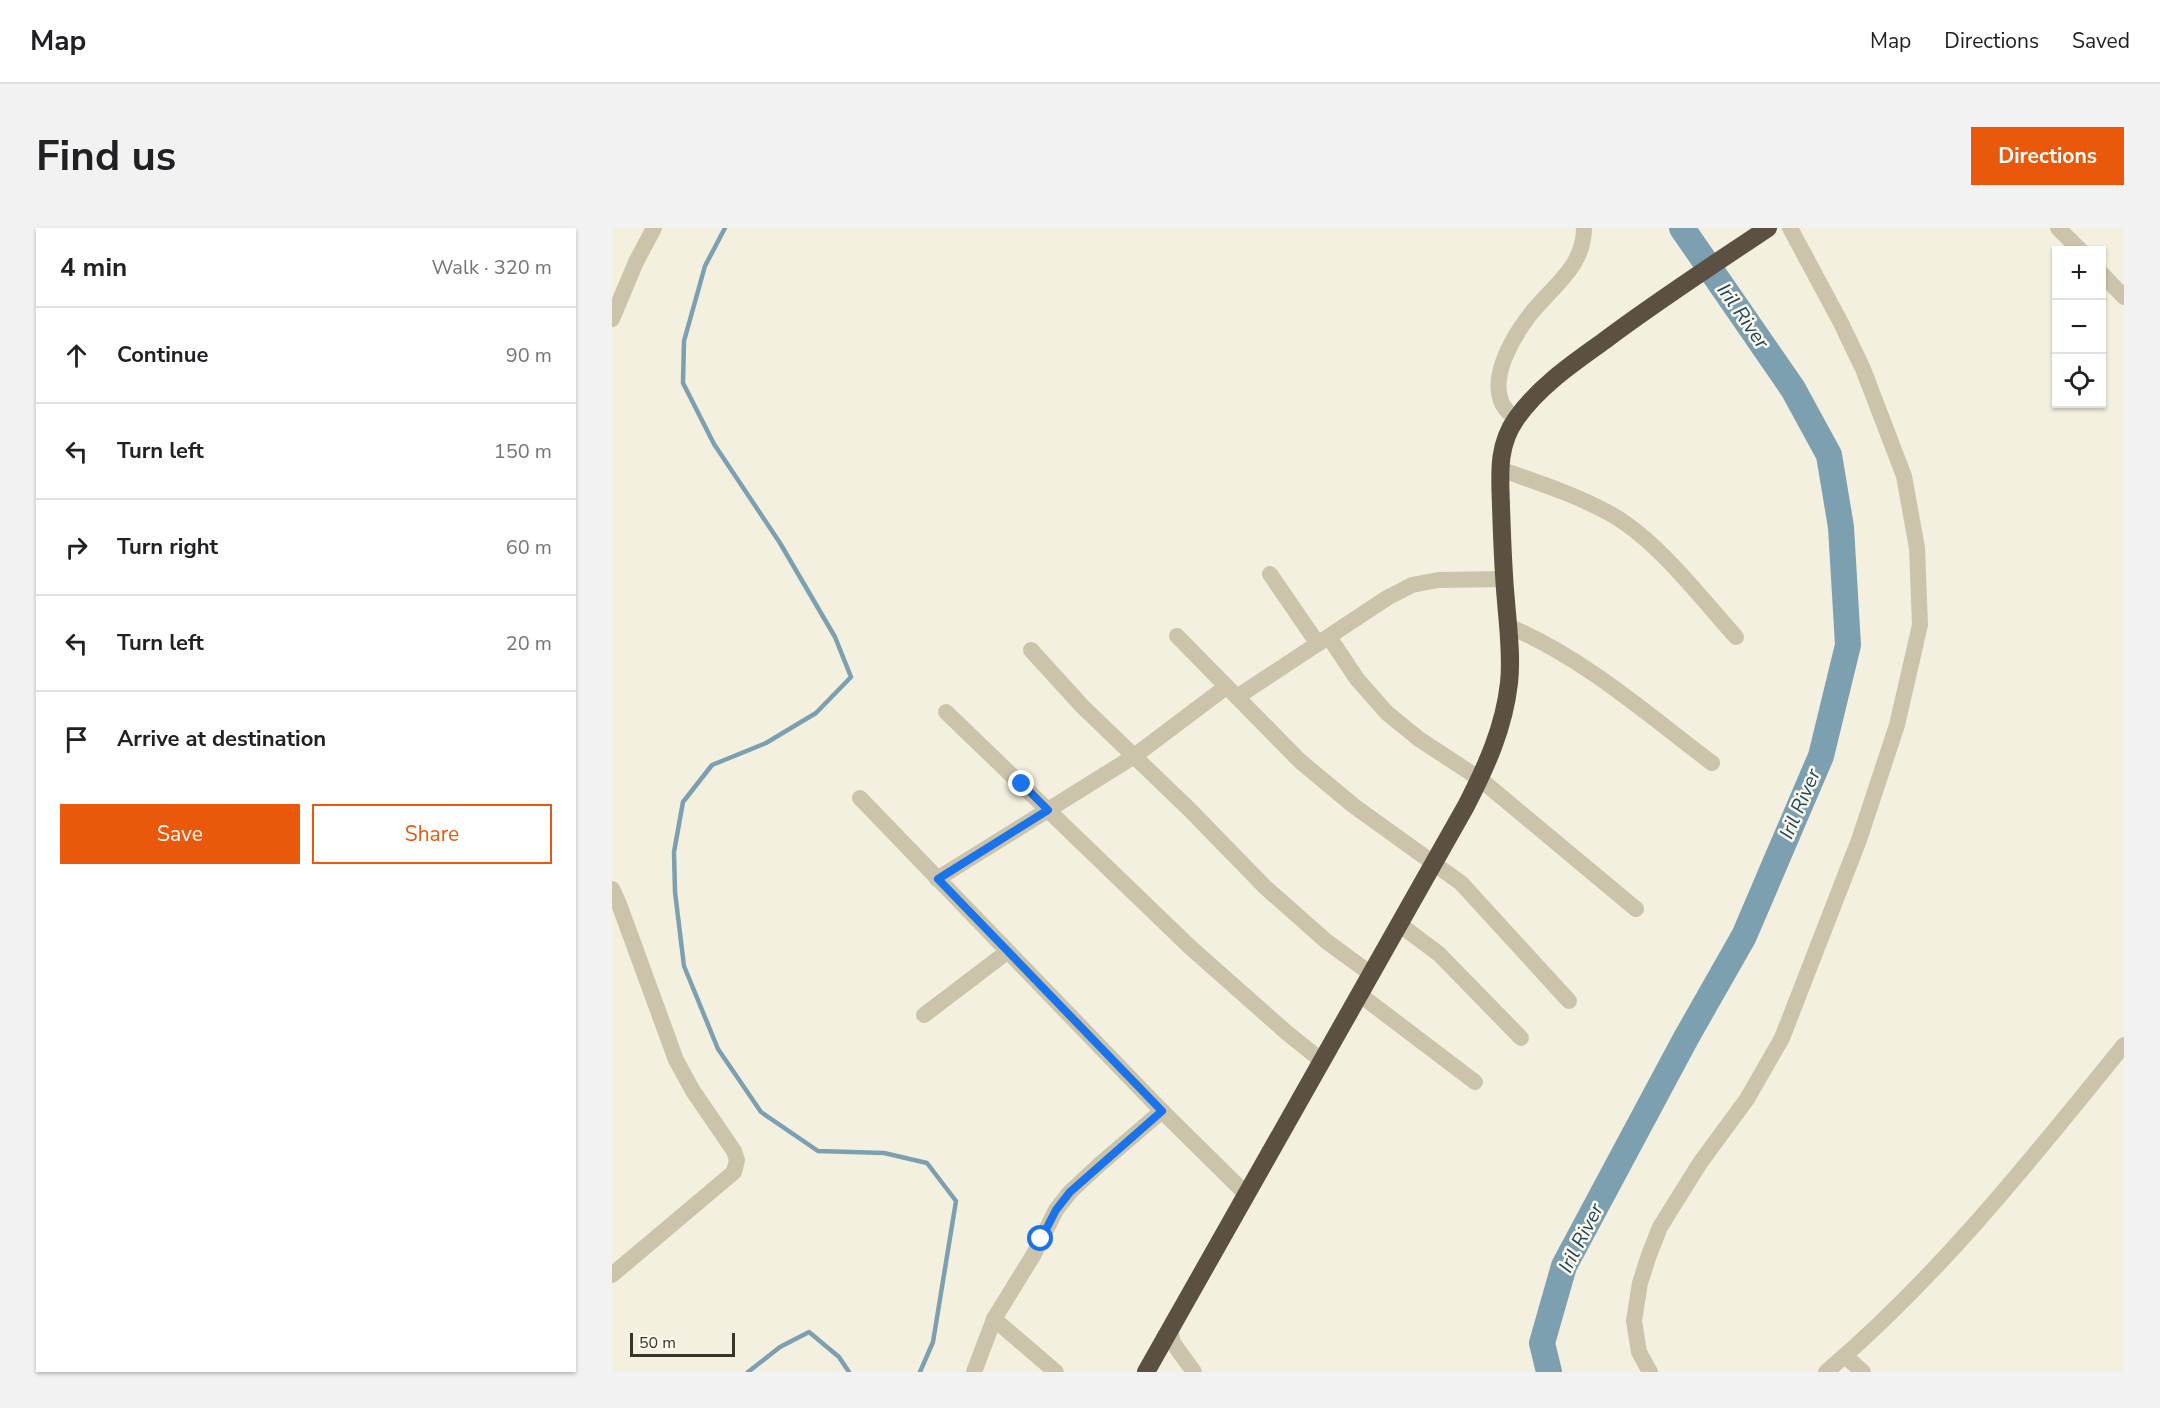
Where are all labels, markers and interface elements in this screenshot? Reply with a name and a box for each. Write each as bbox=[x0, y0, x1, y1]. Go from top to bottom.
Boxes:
text: Map bbox=[30, 22, 86, 60]
text: Map bbox=[1870, 27, 1911, 55]
text: Directions bbox=[1944, 27, 2039, 55]
text: Saved bbox=[2072, 27, 2130, 55]
button: Directions bbox=[1971, 127, 2124, 185]
text: Find us bbox=[36, 128, 176, 185]
map controls bbox=[2052, 246, 2106, 408]
button: + bbox=[2052, 246, 2106, 300]
text: 4 min bbox=[60, 250, 127, 285]
text: Walk · 320 m bbox=[432, 254, 552, 281]
water label: Iril River bbox=[1711, 278, 1776, 355]
button: − bbox=[2052, 300, 2106, 354]
icon: ahead bbox=[60, 339, 93, 372]
text: Continue bbox=[117, 340, 208, 370]
text: 90 m bbox=[506, 342, 552, 369]
button: locate bbox=[2052, 354, 2106, 408]
icon: left bbox=[60, 435, 93, 468]
text: Turn left bbox=[117, 436, 204, 466]
text: 150 m bbox=[494, 438, 552, 465]
icon: right bbox=[60, 531, 93, 564]
text: Turn right bbox=[117, 532, 218, 562]
text: 60 m bbox=[506, 534, 552, 561]
icon: left bbox=[60, 627, 93, 660]
text: Turn left bbox=[117, 628, 204, 658]
text: 20 m bbox=[506, 630, 552, 657]
icon: arrive bbox=[60, 723, 93, 756]
text: Arrive at destination bbox=[117, 724, 326, 754]
water label: Iril River bbox=[1773, 764, 1827, 843]
route end bbox=[1008, 770, 1034, 796]
button: Save bbox=[60, 804, 300, 864]
button: Share bbox=[312, 804, 552, 864]
water label: Iril River bbox=[1552, 1198, 1610, 1277]
route start bbox=[1027, 1225, 1053, 1251]
scale bar bbox=[630, 1330, 735, 1358]
text: 50 m bbox=[639, 1332, 676, 1354]

